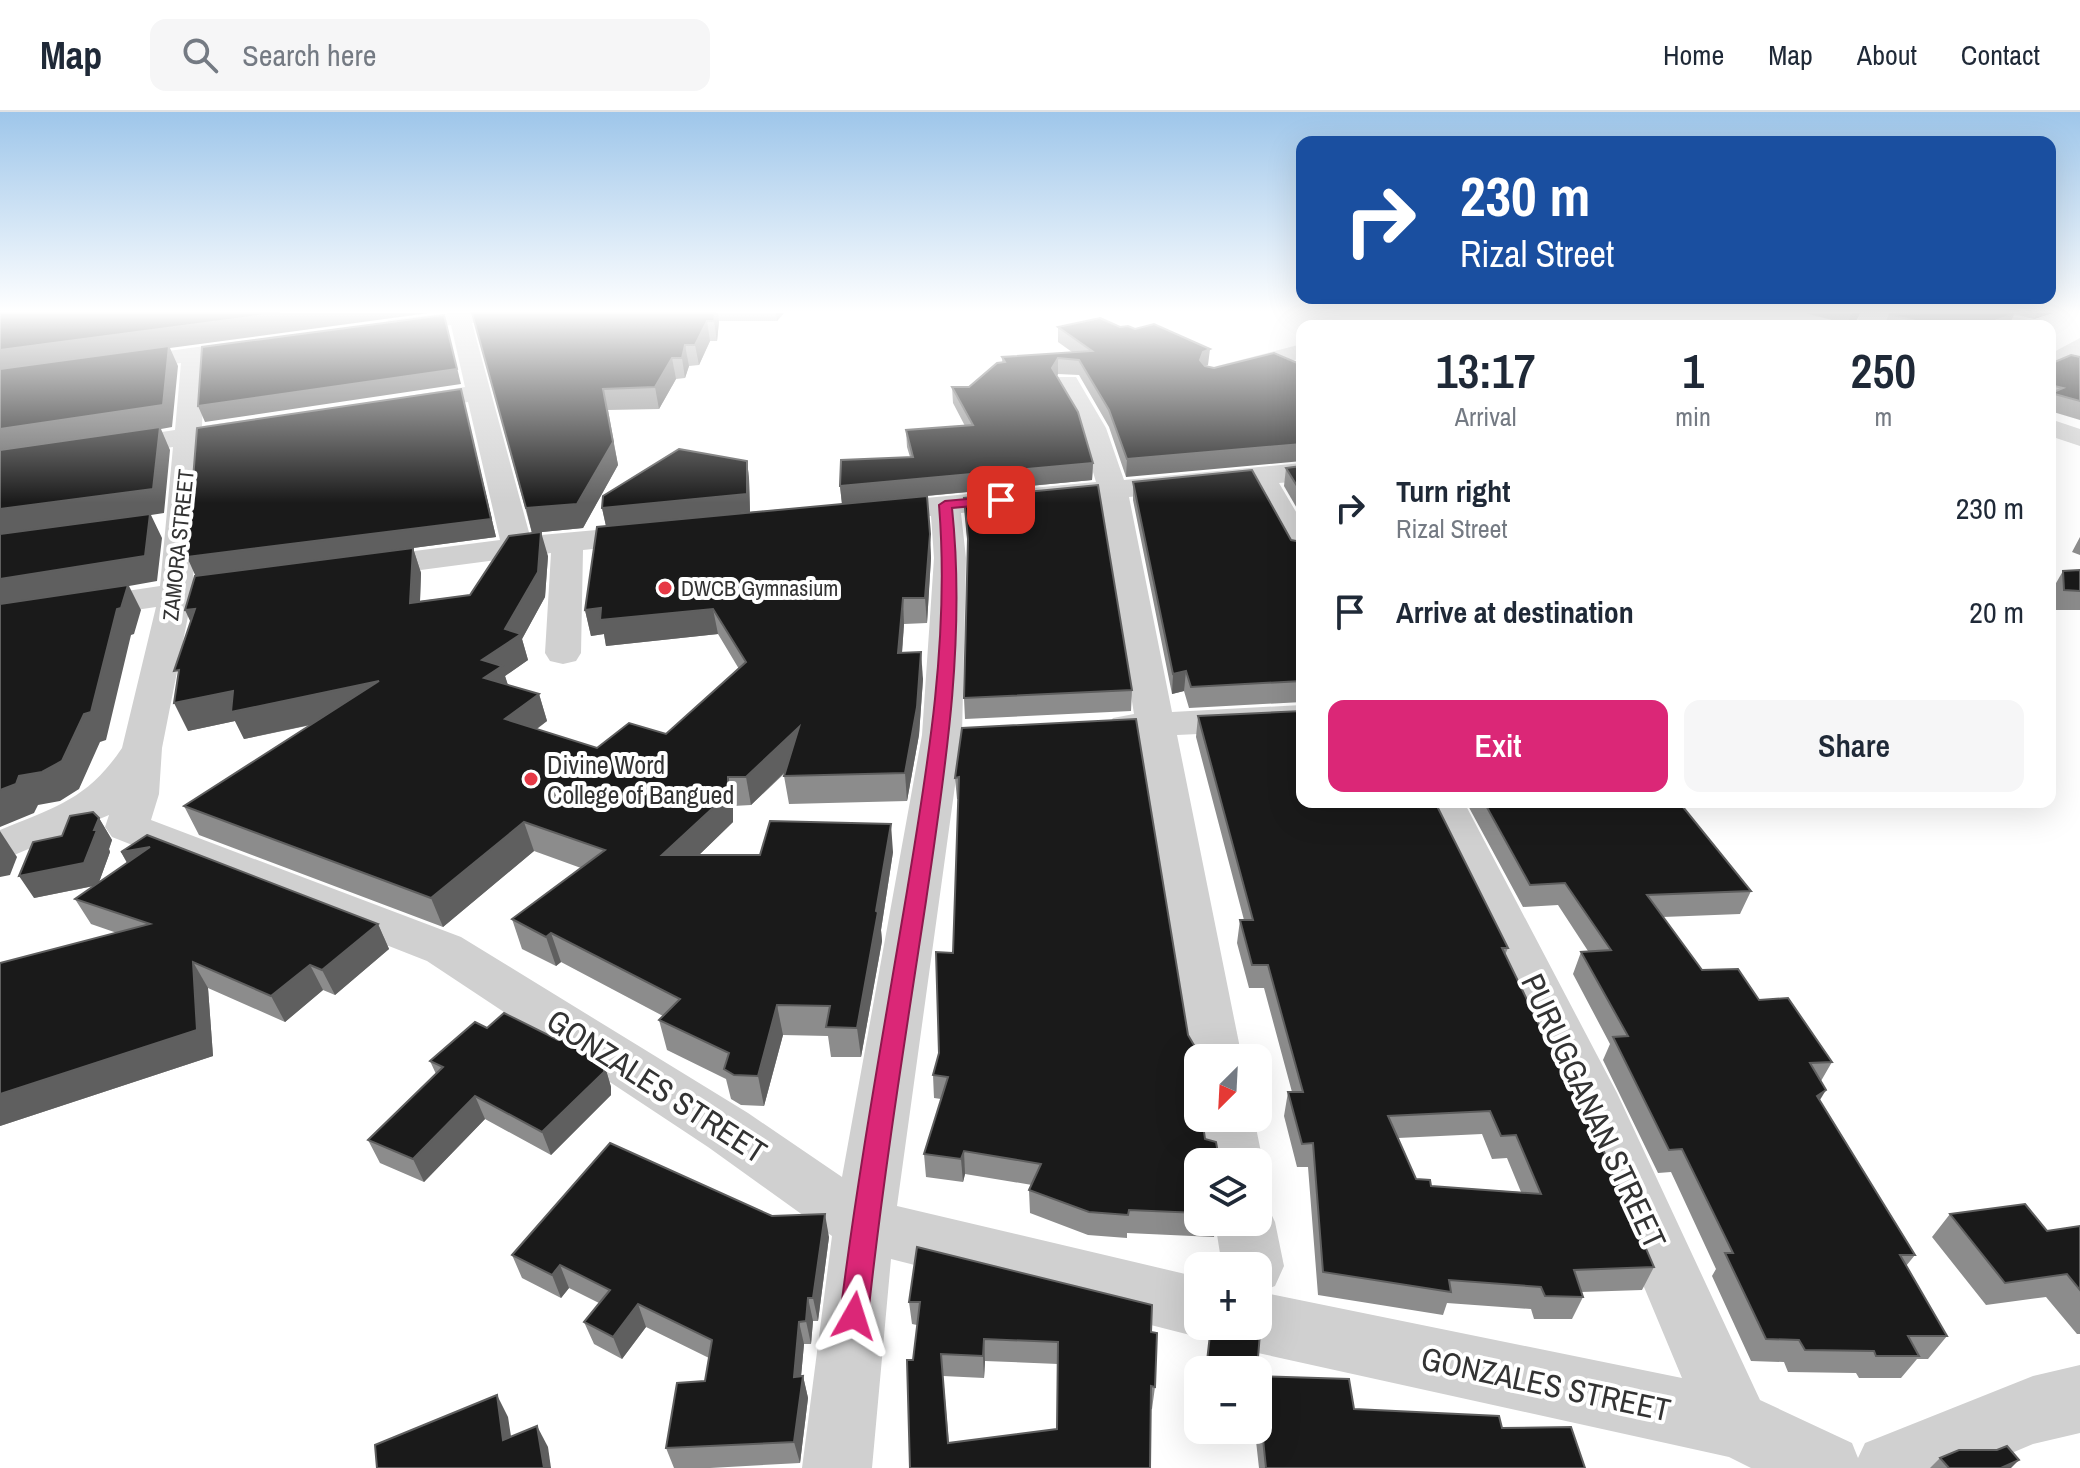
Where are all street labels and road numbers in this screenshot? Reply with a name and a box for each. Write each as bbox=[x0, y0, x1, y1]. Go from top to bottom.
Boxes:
street label: ZAMORA STREET bbox=[155, 468, 201, 622]
street label: PURUGGANAN STREET bbox=[1511, 966, 1677, 1256]
street label: GONZALES STREET bbox=[539, 999, 775, 1173]
street label: GONZALES STREET bbox=[1417, 1337, 1675, 1431]

